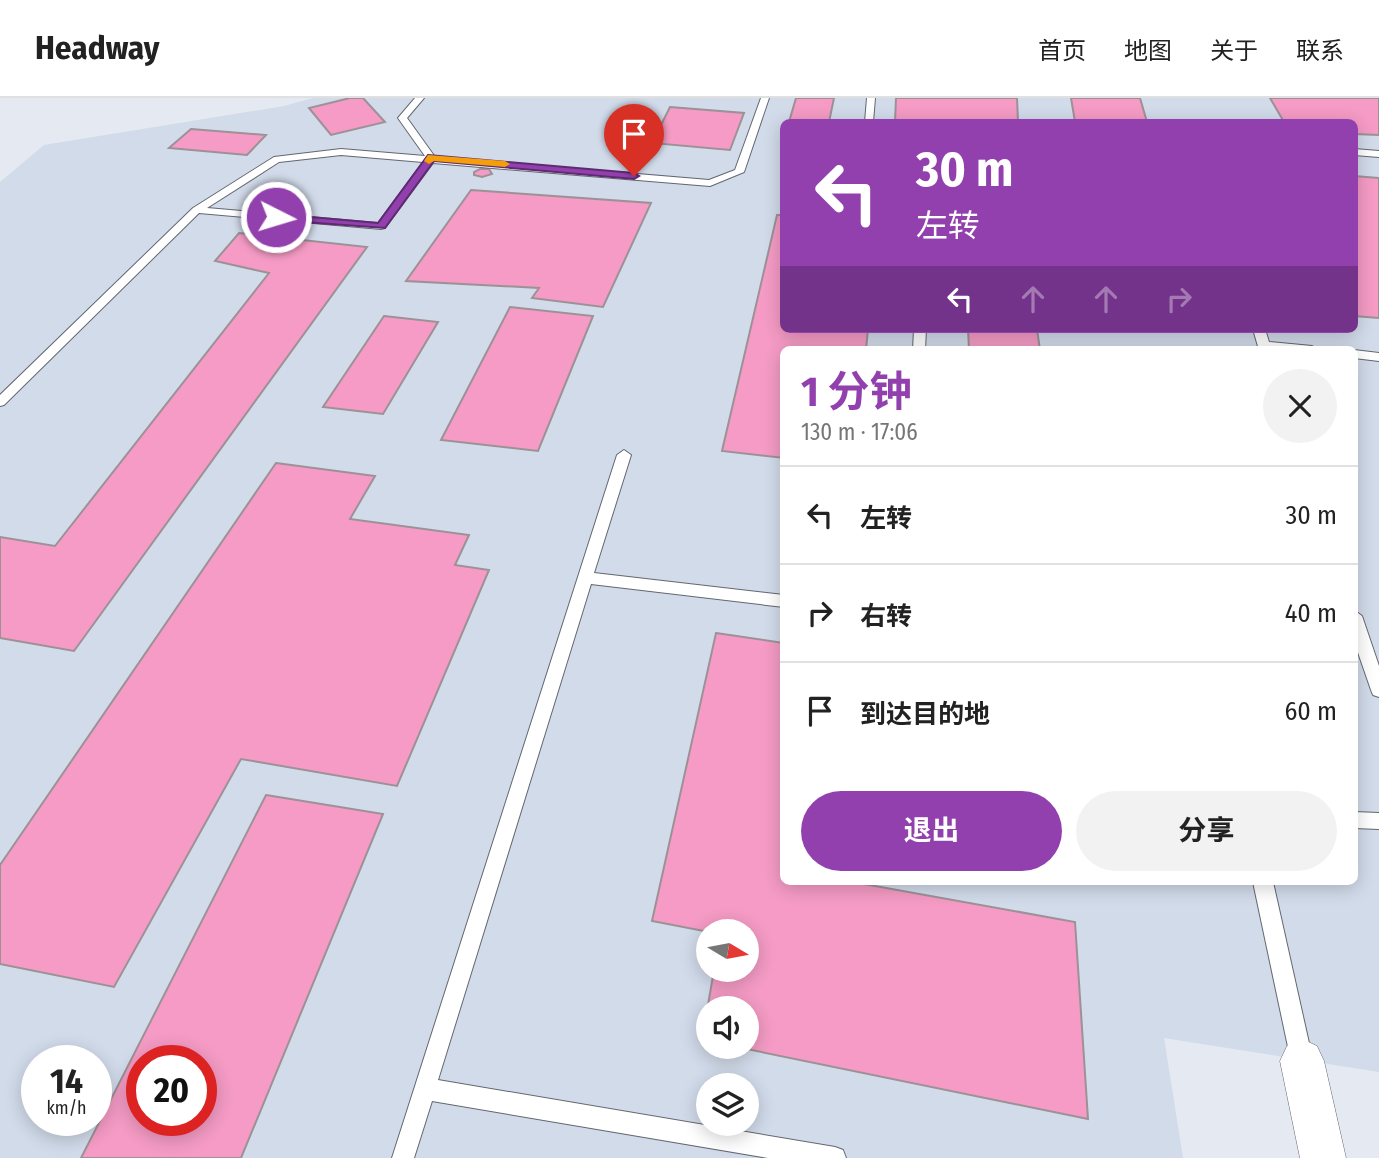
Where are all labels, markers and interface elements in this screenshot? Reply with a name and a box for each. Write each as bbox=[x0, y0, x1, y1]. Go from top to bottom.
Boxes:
text: Headway bbox=[35, 28, 159, 68]
text: 首页 bbox=[1038, 37, 1086, 65]
text: 地图 bbox=[1124, 37, 1172, 65]
text: 关于 bbox=[1210, 37, 1258, 65]
text: 联系 bbox=[1296, 37, 1344, 65]
pin bbox=[604, 104, 664, 176]
icon: arrive bbox=[615, 115, 653, 153]
text: 30 m bbox=[916, 140, 1014, 199]
icon: left bbox=[801, 147, 892, 238]
position arrow bbox=[239, 180, 313, 254]
text: 左转 bbox=[916, 207, 980, 245]
icon: left bbox=[941, 280, 979, 318]
icon: ahead bbox=[1014, 280, 1052, 318]
icon: ahead bbox=[1087, 280, 1125, 318]
icon: right bbox=[1160, 280, 1198, 318]
text: 1 分钟 bbox=[801, 367, 912, 417]
button: close bbox=[1263, 369, 1337, 443]
text: 130 m · 17:06 bbox=[801, 418, 918, 446]
icon: left bbox=[801, 496, 839, 534]
text: 30 m bbox=[1286, 500, 1337, 531]
text: 左转 bbox=[860, 503, 912, 534]
icon: right bbox=[801, 594, 839, 632]
text: 40 m bbox=[1285, 598, 1337, 629]
text: 右转 bbox=[860, 601, 912, 632]
icon: arrive bbox=[801, 692, 839, 730]
text: 60 m bbox=[1284, 696, 1337, 727]
text: 到达目的地 bbox=[860, 699, 990, 730]
button: 退出 bbox=[801, 791, 1062, 871]
button: 分享 bbox=[1076, 791, 1337, 871]
north arrow bbox=[696, 919, 760, 982]
map controls bbox=[696, 919, 759, 1136]
button: sound bbox=[696, 996, 759, 1059]
speed limit sign: 20 bbox=[126, 1045, 217, 1136]
text: 14 bbox=[50, 1060, 83, 1102]
button: layers bbox=[696, 1073, 759, 1136]
text: km/h bbox=[46, 1097, 87, 1119]

